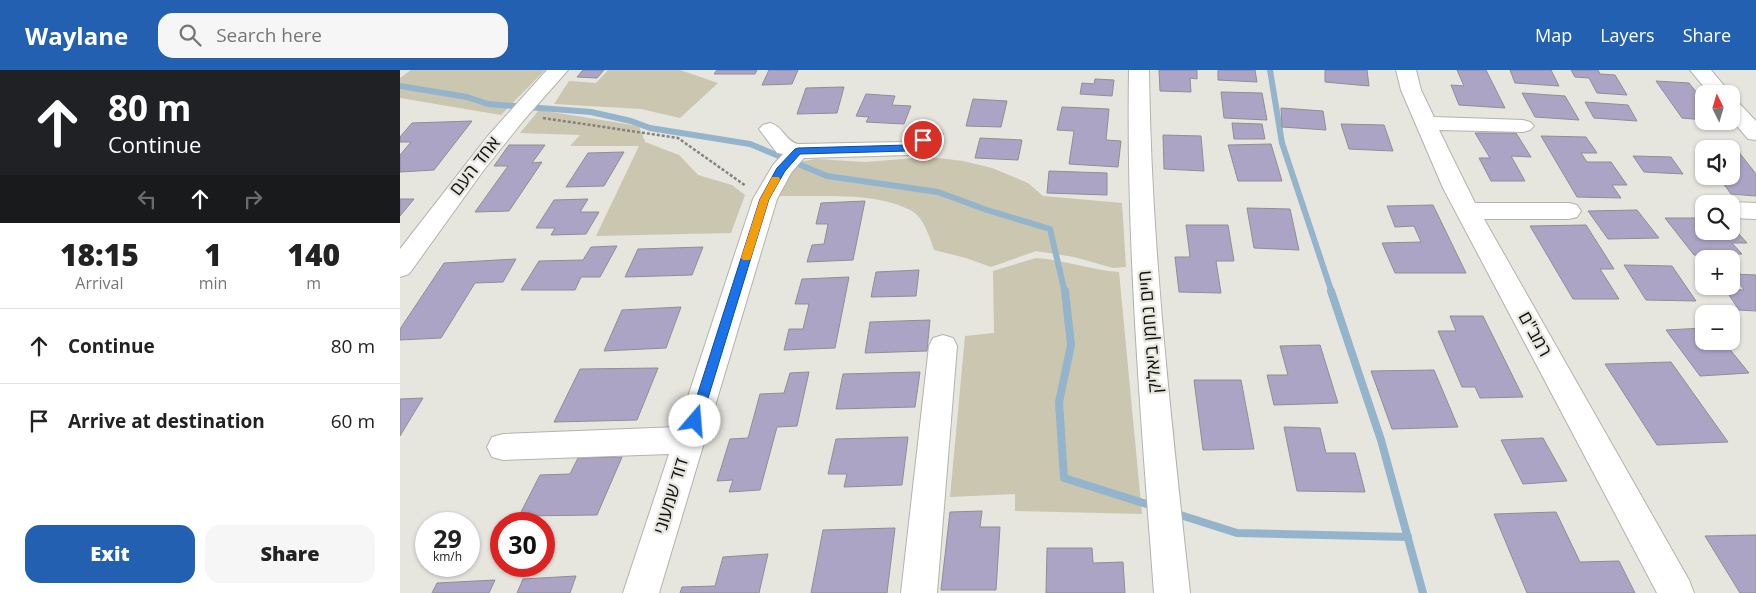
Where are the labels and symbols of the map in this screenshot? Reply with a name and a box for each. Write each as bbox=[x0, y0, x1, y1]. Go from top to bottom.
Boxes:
north arrow bbox=[1695, 85, 1740, 130]
pin bbox=[902, 119, 944, 161]
street label: אחד העם bbox=[444, 131, 505, 200]
street label: חיים נחמן ביאליק bbox=[1132, 270, 1166, 395]
street label: רמב"ם bbox=[1514, 307, 1558, 360]
position arrow bbox=[668, 394, 720, 446]
street label: דוד שמעוני bbox=[647, 455, 693, 537]
speed limit sign: 30 bbox=[490, 512, 555, 577]

